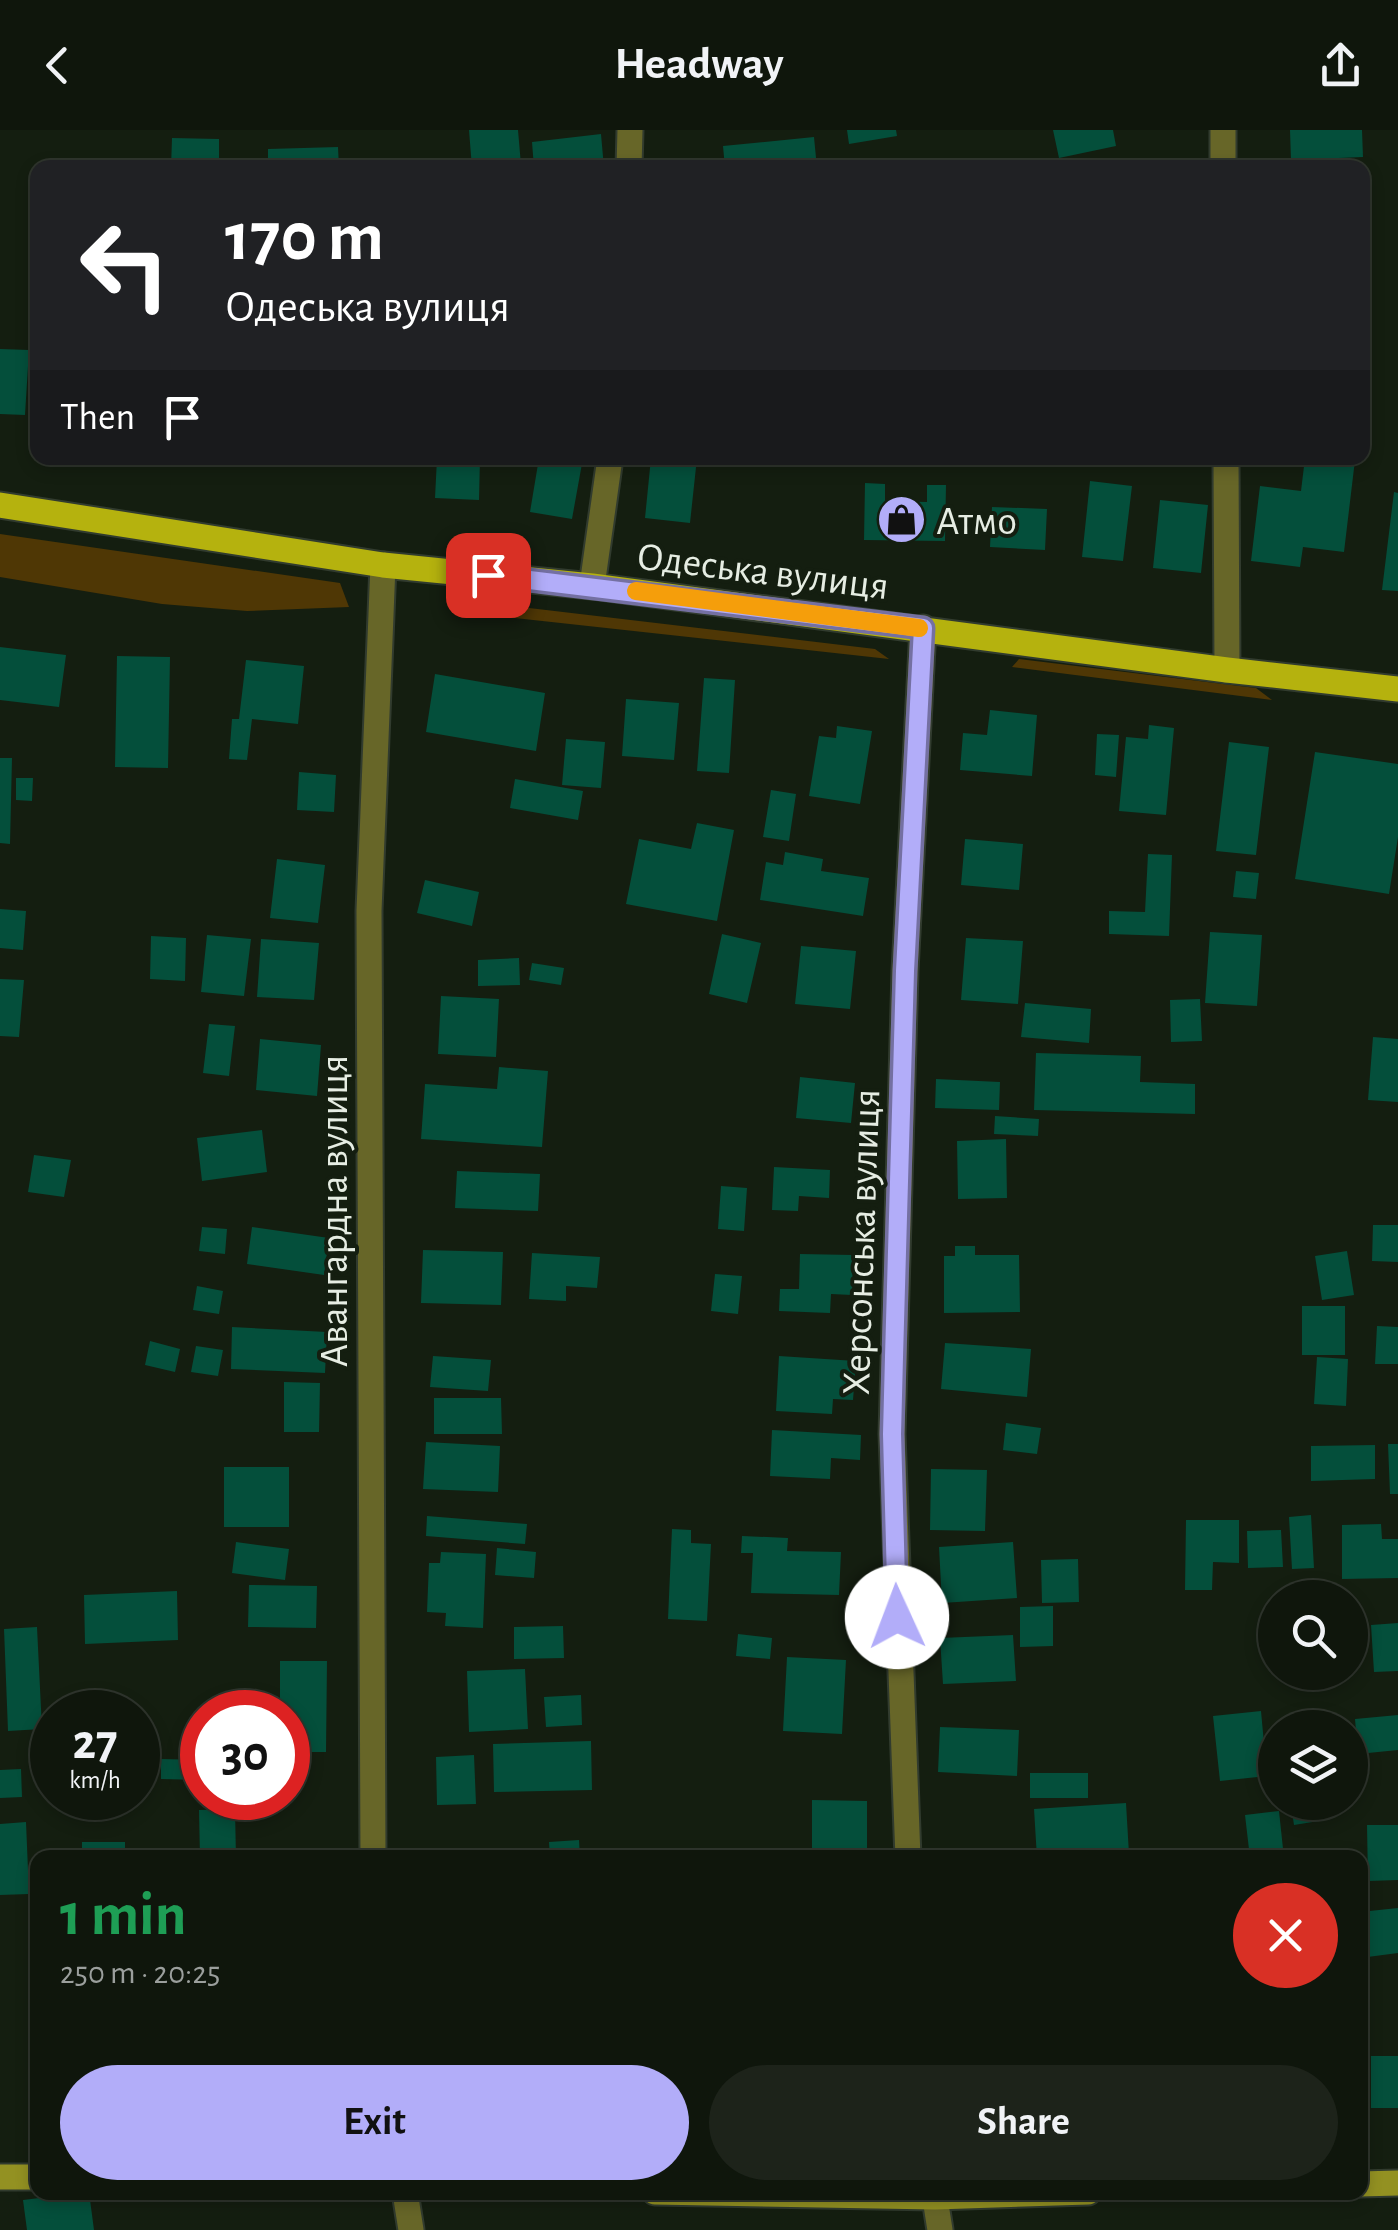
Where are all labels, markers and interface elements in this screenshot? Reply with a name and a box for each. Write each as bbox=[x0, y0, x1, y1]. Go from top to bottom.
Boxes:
icon: back bbox=[30, 38, 85, 93]
icon: share bbox=[1313, 38, 1368, 93]
text: Headway bbox=[614, 42, 784, 87]
icon: left bbox=[60, 200, 190, 330]
text: 170 m bbox=[225, 203, 384, 273]
text: Одеська вулиця bbox=[225, 285, 510, 330]
icon: arrive bbox=[155, 390, 210, 445]
text: Then bbox=[60, 399, 135, 437]
shop icon: Атмо bbox=[875, 494, 927, 546]
place label: Атмо bbox=[936, 502, 1017, 542]
pin bbox=[446, 533, 531, 618]
street label: Одеська вулиця bbox=[635, 537, 891, 607]
icon: arrive bbox=[461, 548, 516, 603]
street label: Авангардна вулиця bbox=[315, 1055, 355, 1367]
street label: Херсонська вулиця bbox=[837, 1088, 887, 1396]
position arrow bbox=[845, 1565, 949, 1669]
map controls bbox=[1258, 1580, 1368, 1820]
button: search bbox=[1258, 1580, 1368, 1690]
speed limit sign: 30 bbox=[180, 1690, 310, 1820]
button: layers bbox=[1258, 1710, 1368, 1820]
text: 27 bbox=[72, 1718, 118, 1768]
text: km/h bbox=[69, 1768, 121, 1793]
button: close bbox=[1233, 1883, 1338, 1988]
text: 1 min bbox=[60, 1886, 186, 1946]
text: 250 m · 20:25 bbox=[60, 1957, 220, 1989]
button: Exit bbox=[60, 2065, 689, 2180]
button: Share bbox=[709, 2065, 1338, 2180]

